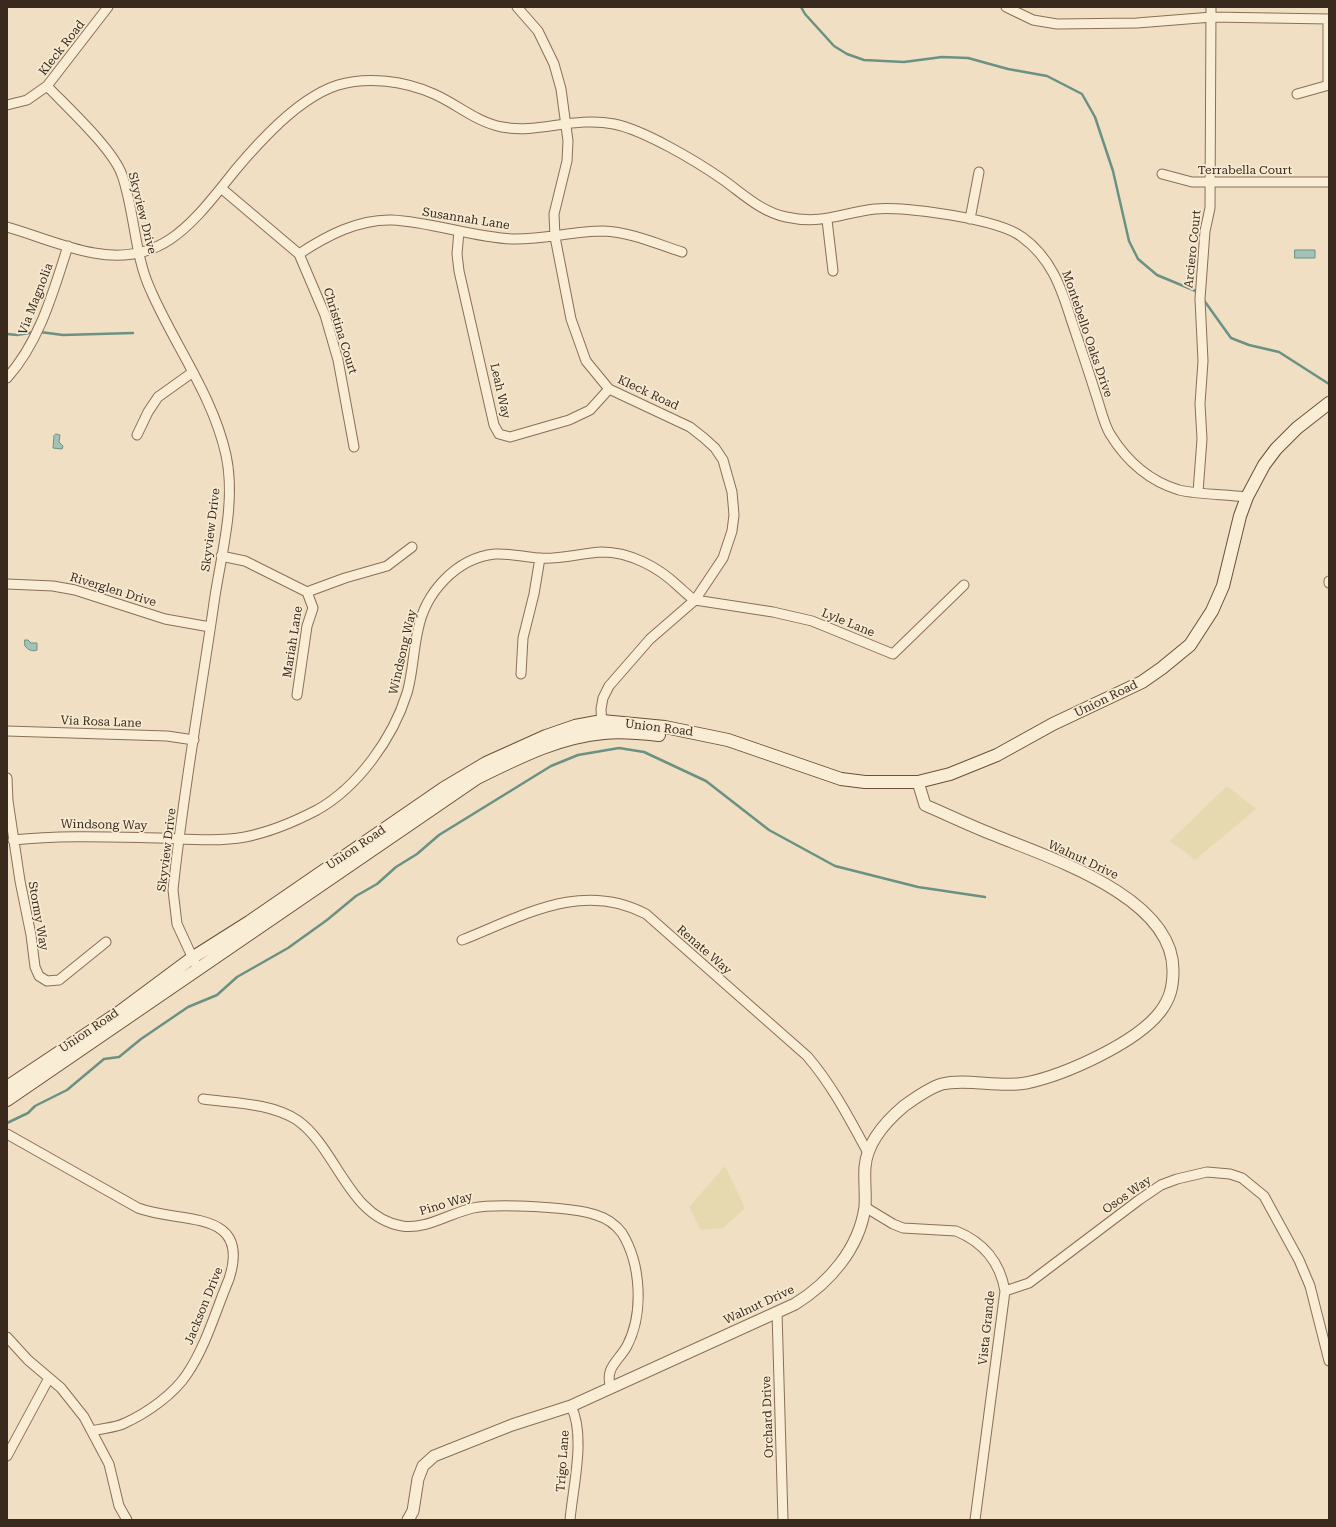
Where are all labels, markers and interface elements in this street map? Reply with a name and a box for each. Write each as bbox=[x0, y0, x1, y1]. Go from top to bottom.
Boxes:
street label: Kleck Road bbox=[36, 18, 88, 78]
street label: Terrabella Court bbox=[1198, 163, 1292, 177]
street label: Skyview Drive bbox=[125, 171, 159, 255]
street label: Susannah Lane bbox=[421, 205, 511, 233]
street label: Arciero Court bbox=[1182, 209, 1204, 289]
street label: Via Magnolia bbox=[16, 261, 56, 337]
street label: Montebello Oaks Drive bbox=[1059, 269, 1115, 399]
street label: Christina Court bbox=[320, 286, 360, 376]
street label: Leah Way bbox=[487, 362, 513, 420]
street label: Kleck Road bbox=[615, 373, 681, 413]
street label: Skyview Drive bbox=[199, 487, 223, 573]
street label: Riverglen Drive bbox=[68, 570, 158, 610]
street label: Mariah Lane bbox=[280, 605, 306, 679]
street label: Lyle Lane bbox=[819, 606, 877, 640]
street label: Windsong Way bbox=[386, 608, 420, 696]
street label: Union Road bbox=[1072, 677, 1140, 721]
street label: Via Rosa Lane bbox=[60, 713, 142, 731]
street label: Union Road bbox=[624, 717, 694, 739]
street label: Skyview Drive bbox=[155, 807, 179, 893]
street label: Windsong Way bbox=[60, 817, 148, 833]
street label: Union Road bbox=[324, 823, 388, 873]
street label: Walnut Drive bbox=[1046, 837, 1120, 883]
street label: Stormy Way bbox=[25, 880, 51, 952]
street label: Renate Way bbox=[674, 922, 734, 978]
street label: Union Road bbox=[57, 1006, 121, 1056]
street label: Osos Way bbox=[1100, 1173, 1154, 1217]
street label: Pino Way bbox=[418, 1189, 474, 1219]
street label: Jackson Drive bbox=[182, 1265, 226, 1347]
street label: Walnut Drive bbox=[722, 1282, 796, 1328]
street label: Vista Grande bbox=[976, 1290, 998, 1366]
street label: Orchard Drive bbox=[759, 1376, 777, 1458]
street label: Trigo Lane bbox=[554, 1430, 572, 1492]

